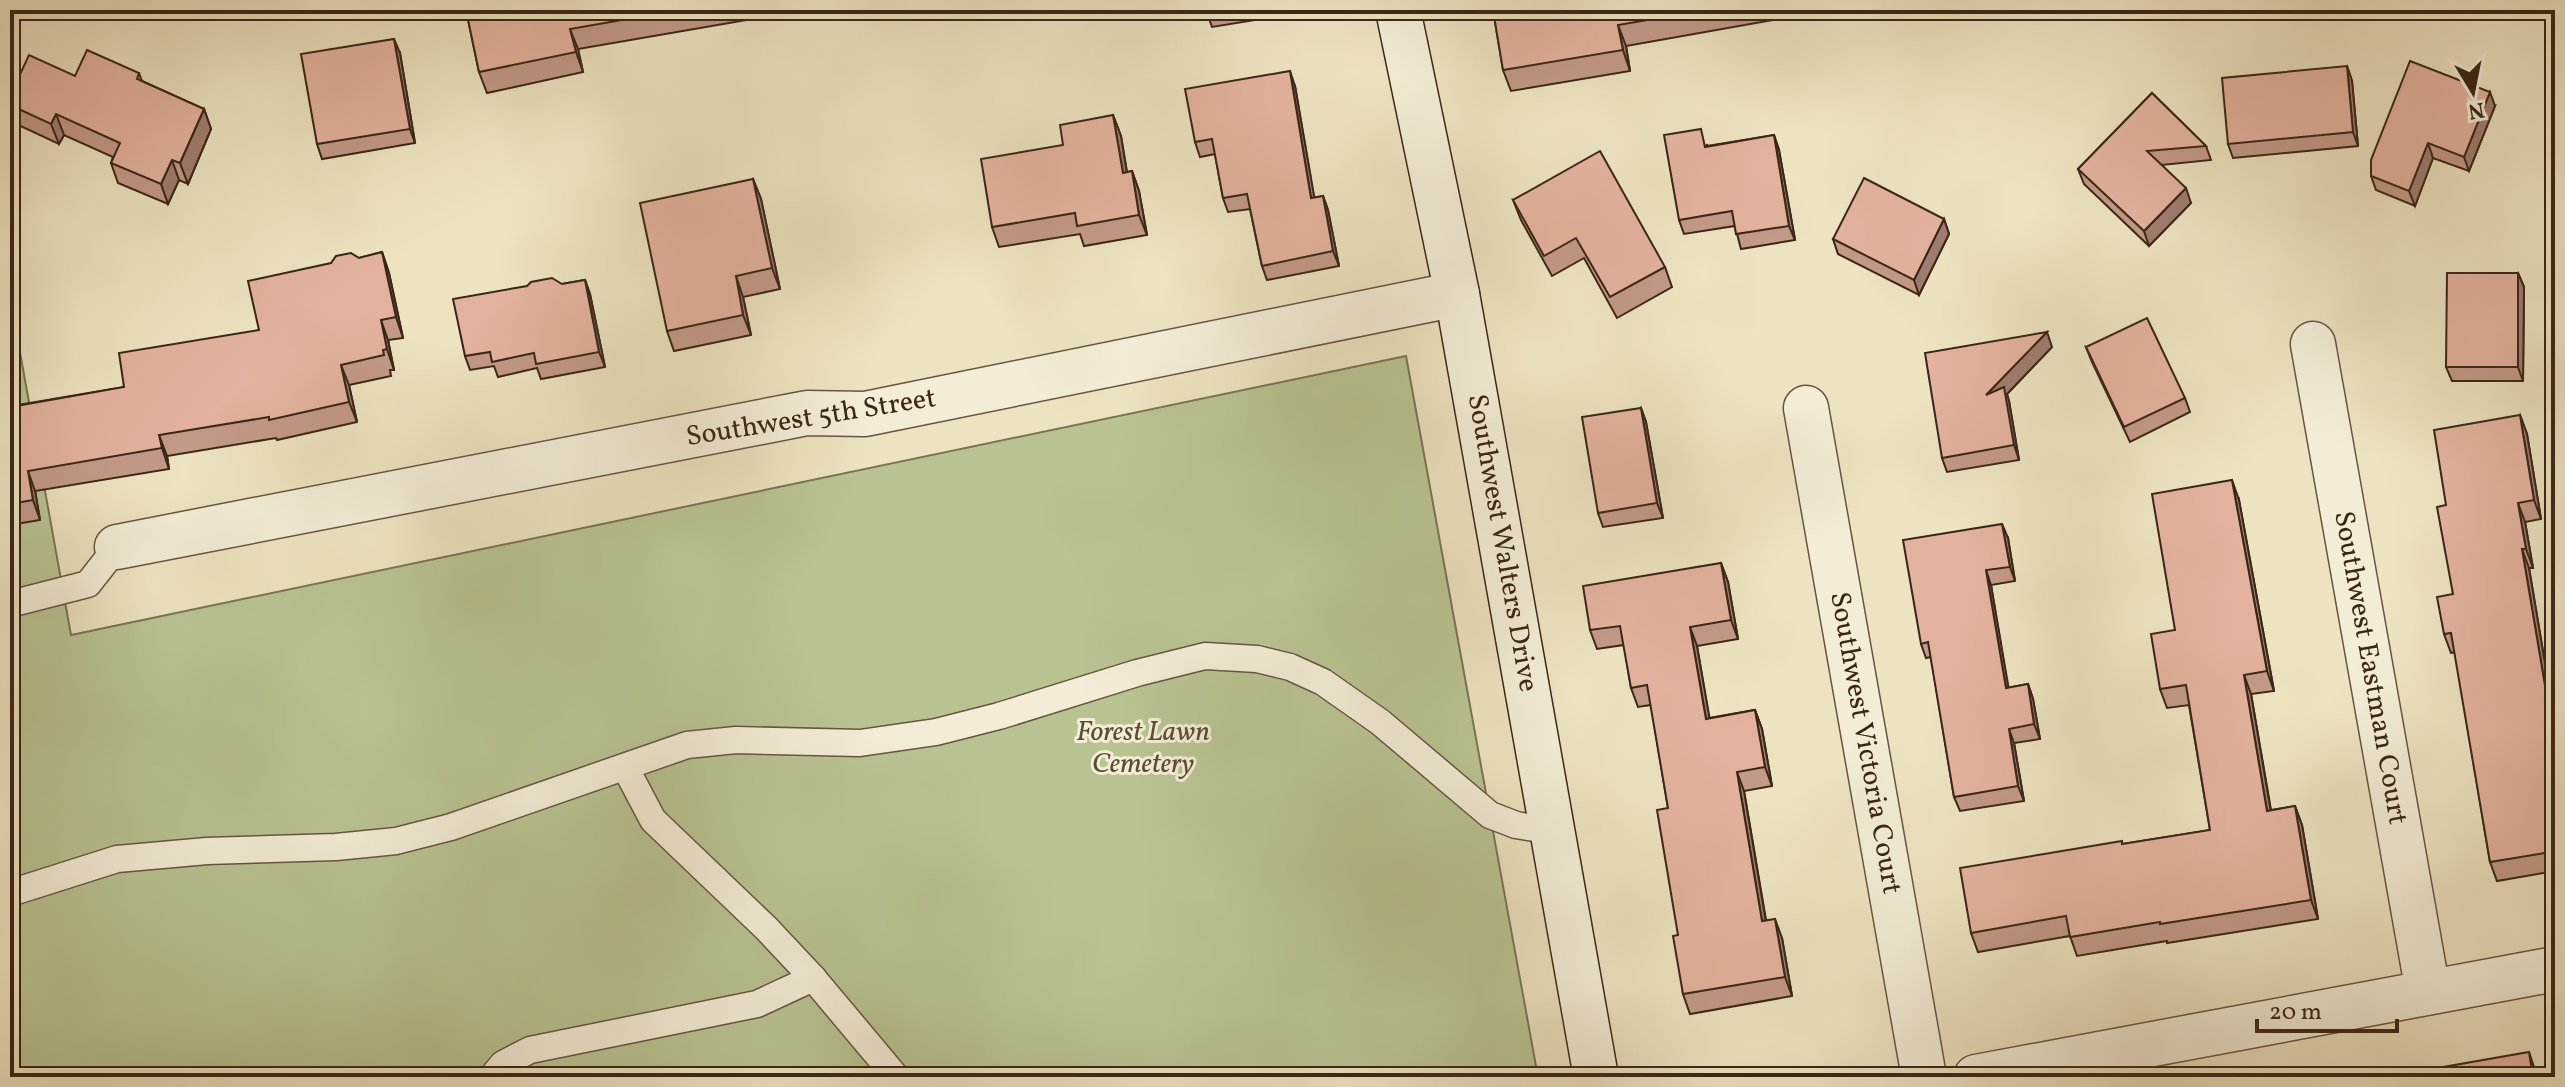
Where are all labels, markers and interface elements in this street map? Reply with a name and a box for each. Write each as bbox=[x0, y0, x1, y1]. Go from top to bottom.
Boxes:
north arrow bbox=[2433, 52, 2513, 132]
text: N bbox=[2465, 93, 2487, 126]
street label: Southwest 5th Street bbox=[683, 379, 939, 457]
street label: Southwest Walters Drive bbox=[1457, 391, 1547, 695]
street label: Southwest Eastman Court bbox=[2323, 508, 2417, 828]
street label: Southwest Victoria Court bbox=[1819, 589, 1911, 897]
park label: Forest Lawn Cemetery bbox=[1076, 713, 1210, 784]
scale bar bbox=[2257, 983, 2397, 1033]
text: 20 m bbox=[2269, 996, 2322, 1030]

